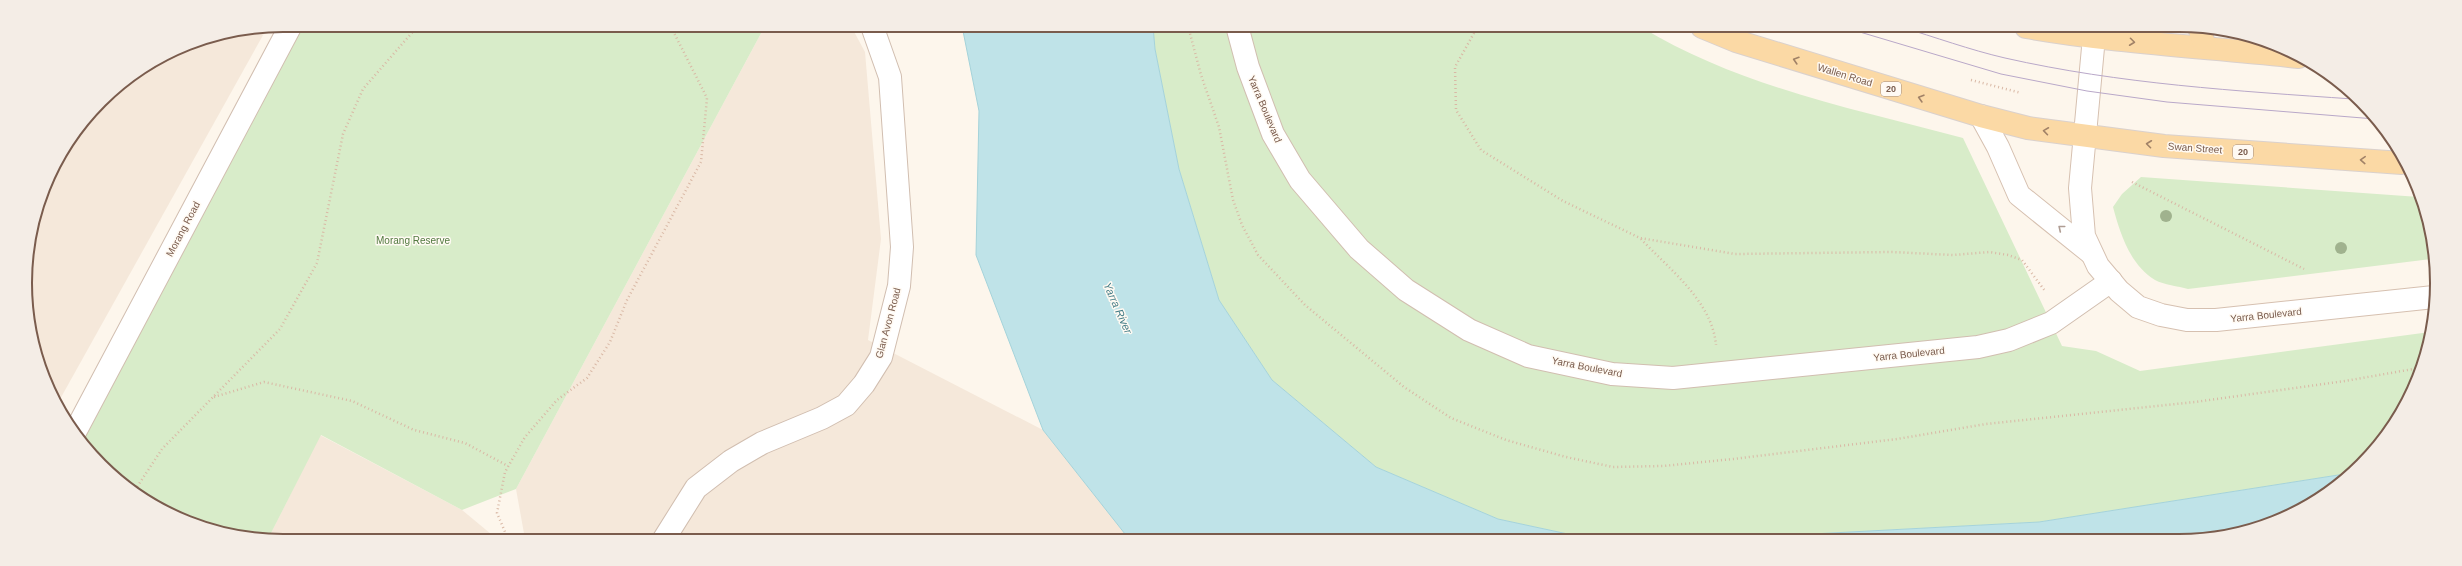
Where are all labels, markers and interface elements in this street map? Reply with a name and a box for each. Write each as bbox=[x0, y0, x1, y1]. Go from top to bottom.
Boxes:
one-way arrow bbox=[2129, 37, 2135, 46]
one-way arrow bbox=[1793, 56, 1800, 65]
street label: Wallen Road bbox=[1816, 61, 1874, 89]
street label: Yarra Boulevard bbox=[1246, 74, 1284, 144]
road number: 20 bbox=[1881, 82, 1901, 96]
one-way arrow bbox=[1917, 94, 1924, 103]
one-way arrow bbox=[2043, 127, 2049, 136]
one-way arrow bbox=[2146, 140, 2152, 149]
street label: Swan Street bbox=[2167, 141, 2223, 155]
road number: 20 bbox=[2233, 145, 2253, 159]
one-way arrow bbox=[2360, 156, 2366, 165]
street label: Morang Road bbox=[164, 200, 202, 258]
one-way arrow bbox=[2058, 226, 2066, 233]
park label: Morang Reserve bbox=[376, 235, 450, 246]
water label: Yarra River bbox=[1101, 281, 1135, 337]
street label: Glan Avon Road bbox=[873, 286, 903, 360]
street label: Yarra Boulevard bbox=[2230, 306, 2302, 324]
street label: Yarra Boulevard bbox=[1873, 345, 1945, 363]
street label: Yarra Boulevard bbox=[1551, 355, 1623, 379]

